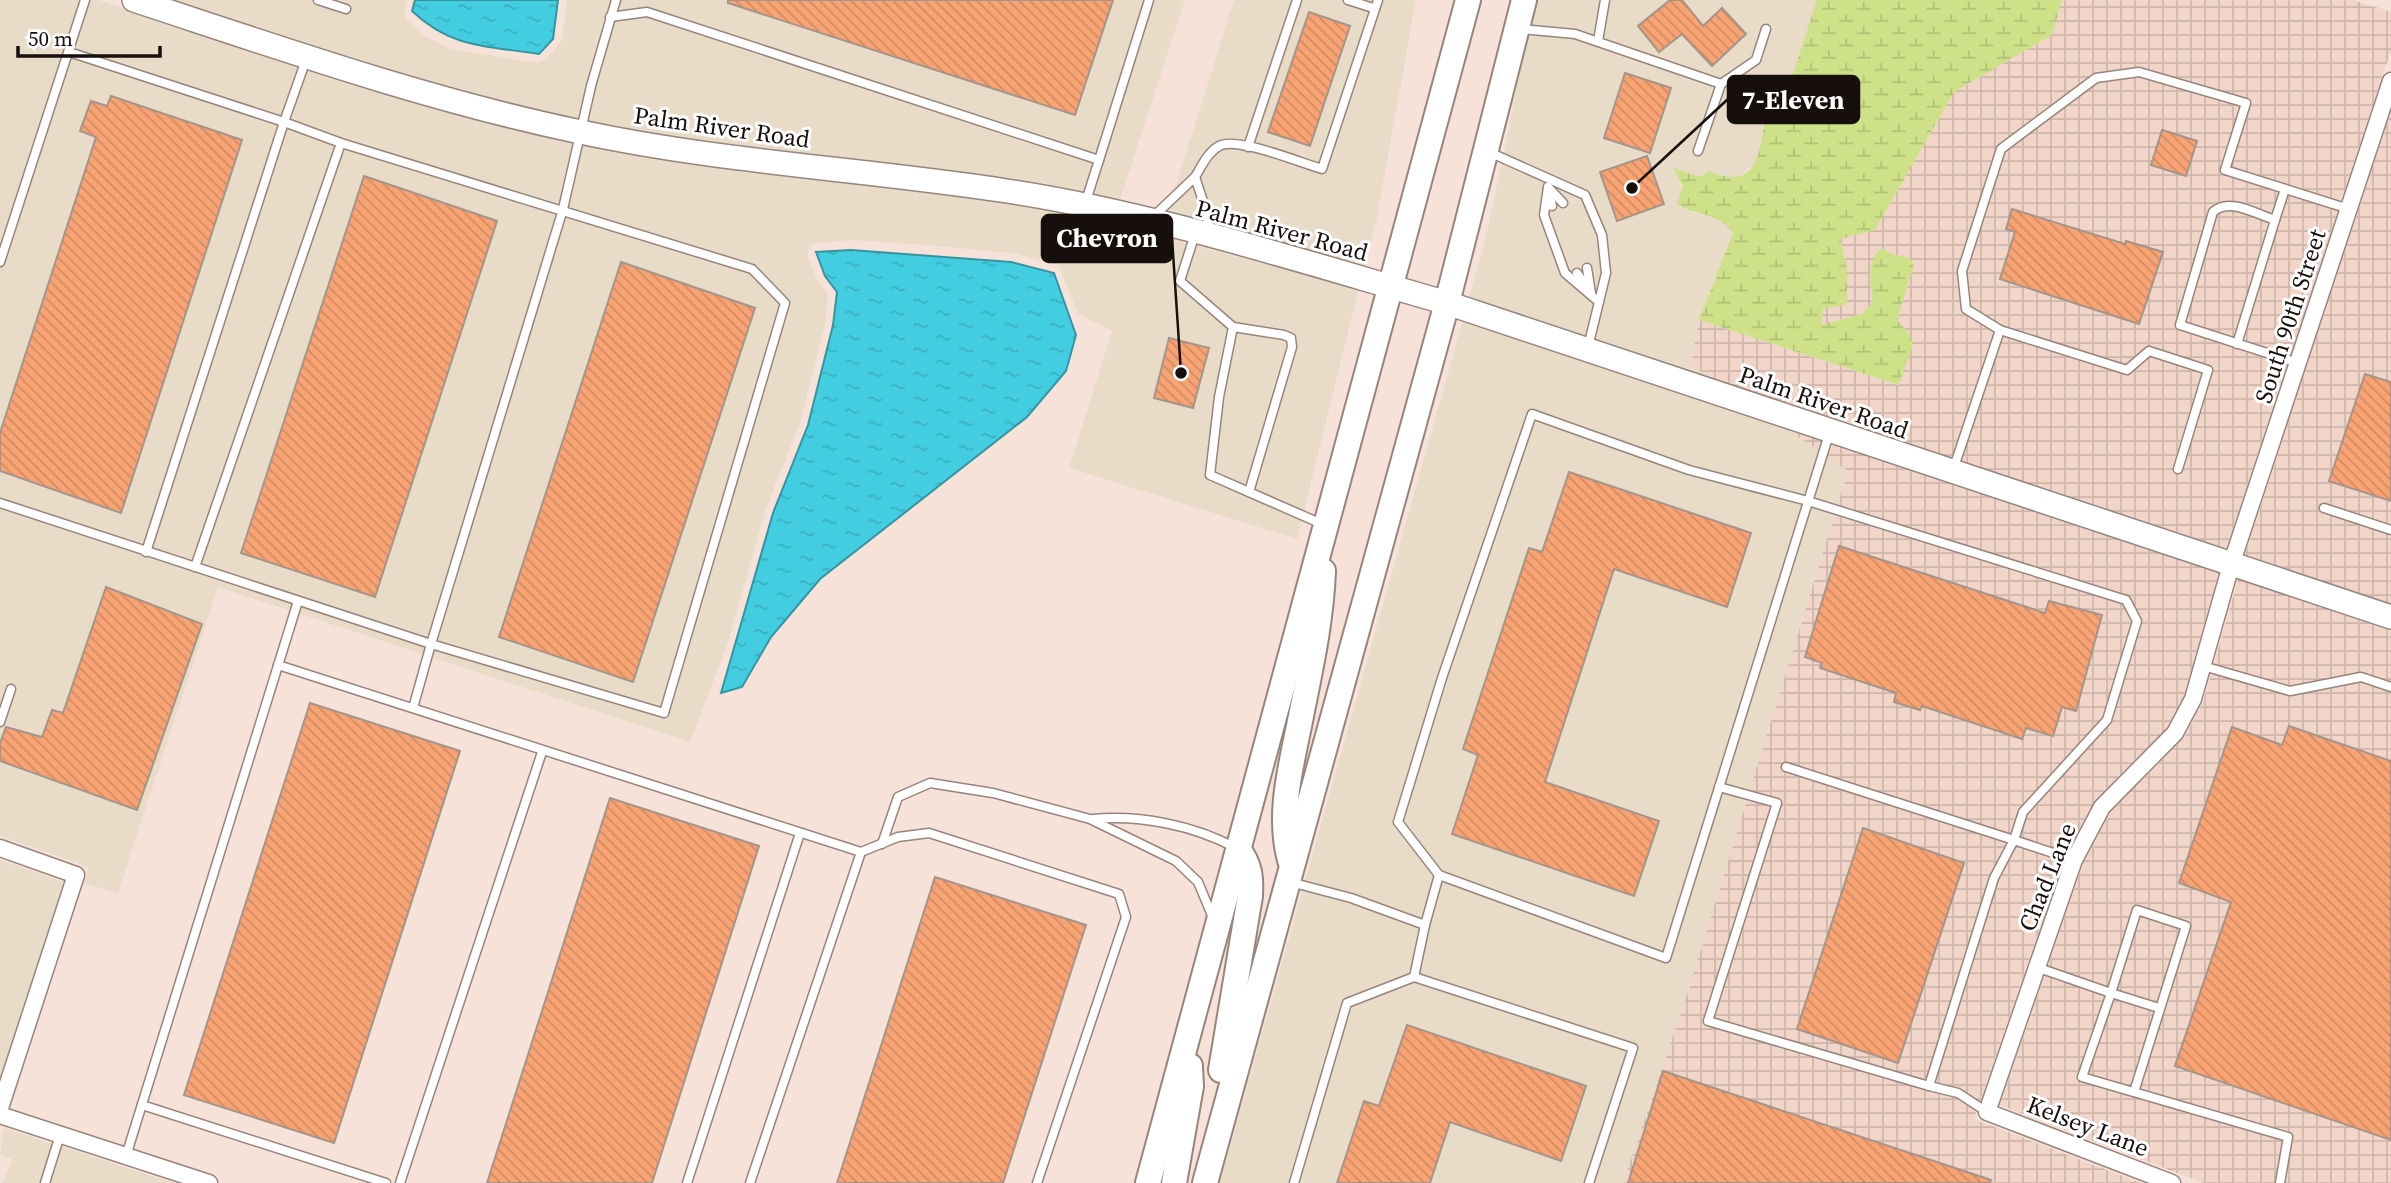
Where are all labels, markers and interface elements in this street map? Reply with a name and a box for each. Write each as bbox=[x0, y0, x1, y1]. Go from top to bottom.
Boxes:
scale bar bbox=[18, 14, 159, 58]
text: 50 m bbox=[28, 24, 73, 53]
callout: 7-Eleven bbox=[1728, 76, 1859, 123]
text: 7-Eleven bbox=[1742, 82, 1844, 118]
street label: Palm River Road bbox=[632, 98, 812, 156]
street label: Palm River Road bbox=[1192, 191, 1372, 269]
callout: Chevron bbox=[1042, 215, 1172, 262]
text: Chevron bbox=[1056, 220, 1158, 256]
street label: South 90th Street bbox=[2246, 225, 2334, 407]
street label: Palm River Road bbox=[1735, 358, 1913, 447]
street label: Chad Lane bbox=[2010, 818, 2084, 936]
street label: Kelsey Lane bbox=[2022, 1088, 2154, 1164]

